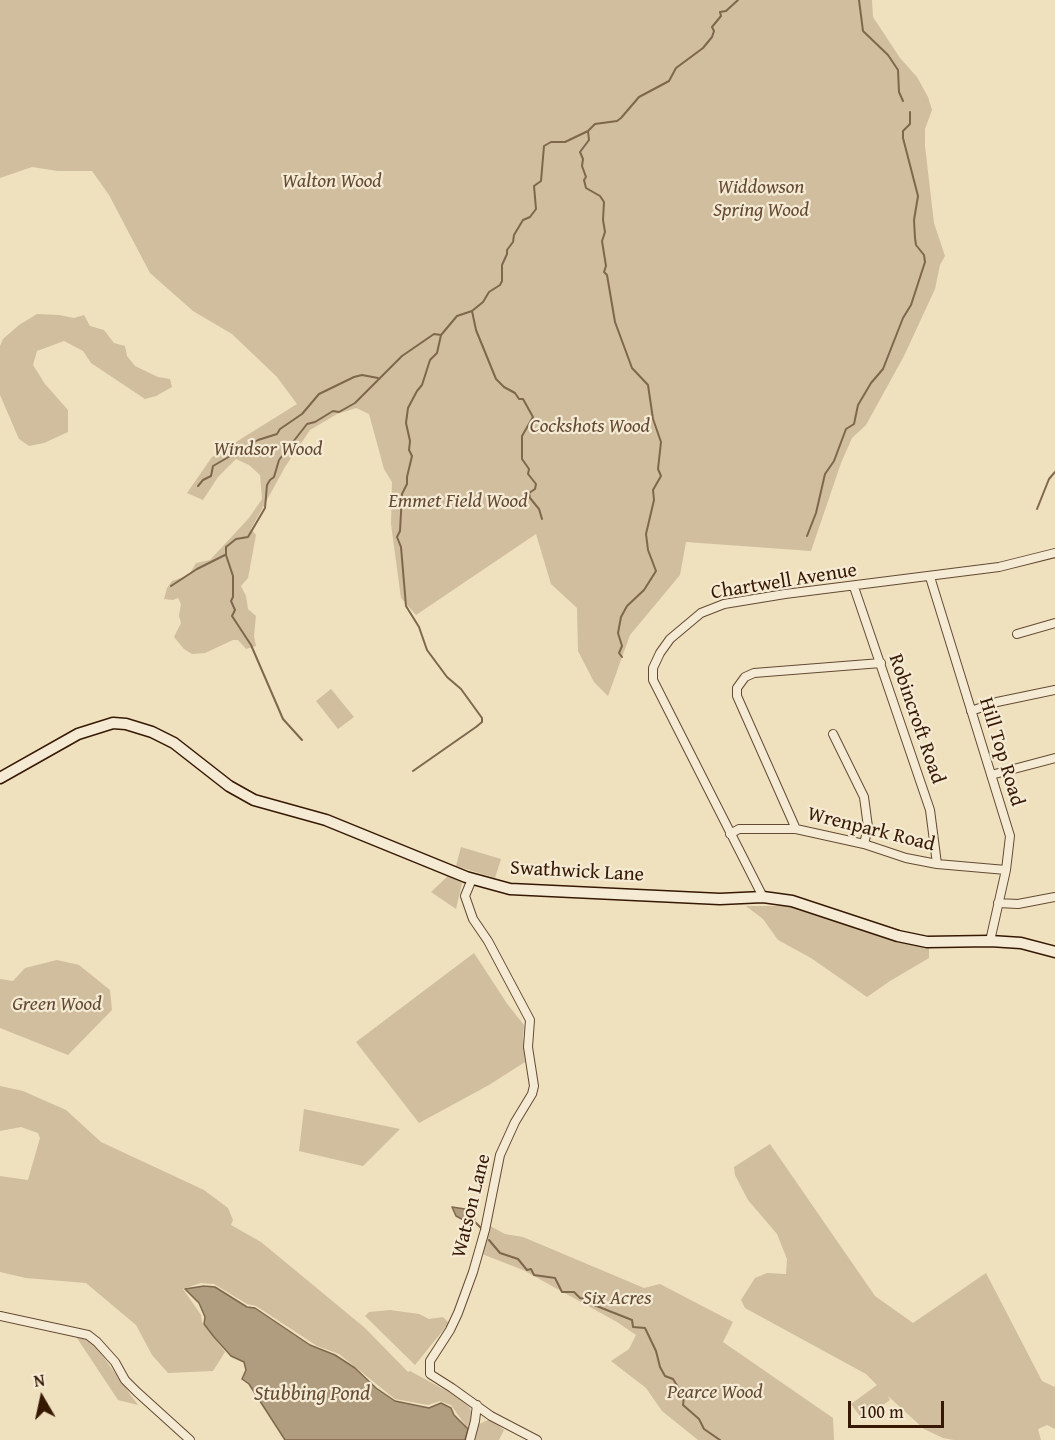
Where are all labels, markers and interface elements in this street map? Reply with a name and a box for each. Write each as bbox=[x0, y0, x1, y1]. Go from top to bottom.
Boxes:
park label: Walton Wood bbox=[282, 170, 382, 194]
park label: Widdowson Spring Wood bbox=[713, 176, 809, 223]
park label: Cockshots Wood bbox=[530, 415, 650, 439]
park label: Windsor Wood bbox=[213, 438, 323, 462]
park label: Emmet Field Wood bbox=[388, 490, 528, 514]
street label: Chartwell Avenue bbox=[709, 559, 859, 605]
street label: Robincroft Road bbox=[883, 651, 949, 787]
street label: Hill Top Road bbox=[973, 695, 1029, 809]
street label: Wrenpark Road bbox=[805, 803, 937, 857]
street label: Swathwick Lane bbox=[509, 857, 645, 887]
park label: Green Wood bbox=[12, 993, 102, 1017]
street label: Watson Lane bbox=[447, 1152, 497, 1260]
park label: Six Acres bbox=[583, 1287, 651, 1311]
north arrow bbox=[12, 1368, 72, 1428]
text: N bbox=[32, 1368, 46, 1393]
park label: Pearce Wood bbox=[667, 1381, 763, 1405]
water label: Stubbing Pond bbox=[254, 1382, 370, 1408]
scale bar bbox=[851, 1389, 947, 1427]
text: 100 m bbox=[859, 1398, 904, 1425]

